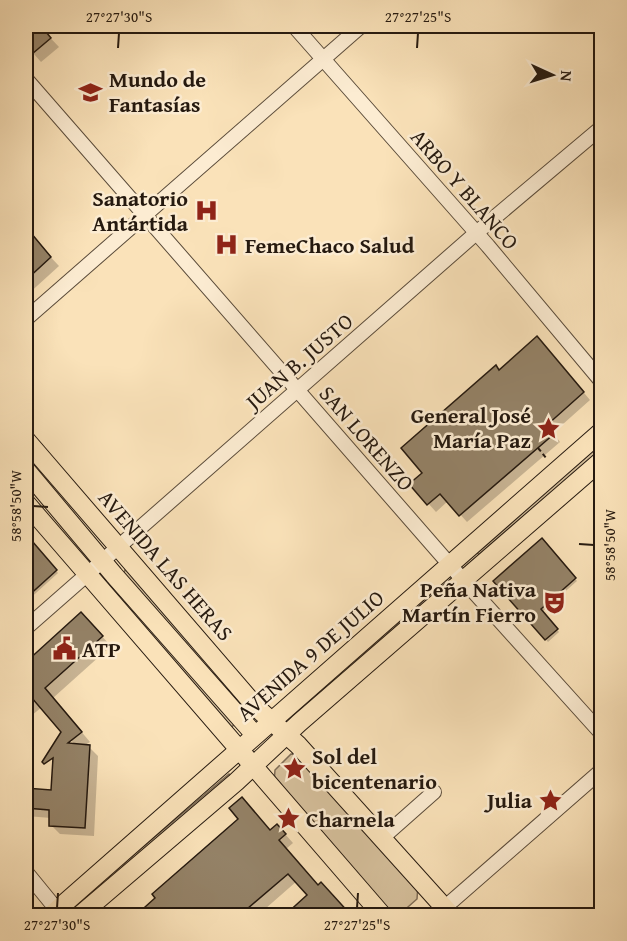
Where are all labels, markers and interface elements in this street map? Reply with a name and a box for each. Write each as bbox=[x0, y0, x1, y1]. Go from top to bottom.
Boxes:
text: 27°27'30"S bbox=[86, 6, 152, 27]
text: 27°27'25"S bbox=[385, 6, 451, 27]
north arrow bbox=[522, 45, 582, 105]
place label: Mundo de Fantasías bbox=[109, 63, 206, 120]
text: N bbox=[555, 70, 579, 83]
school or university icon: Mundo de Fantasías bbox=[78, 79, 104, 105]
street label: ARBO Y BLANCO bbox=[403, 122, 527, 256]
place label: Sanatorio Antártida bbox=[92, 182, 189, 239]
hospital icon: Sanatorio Antártida bbox=[193, 198, 219, 224]
place label: FemeChaco Salud bbox=[245, 229, 415, 261]
hospital icon: FemeChaco Salud bbox=[214, 232, 240, 258]
street label: JUAN B. JUSTO bbox=[236, 305, 360, 419]
street label: SAN LORENZO bbox=[312, 378, 422, 498]
place label: General José María Paz bbox=[411, 399, 531, 456]
place icon: General José María Paz bbox=[536, 415, 562, 441]
text: 58°58'50"W bbox=[5, 470, 26, 542]
street label: AVENIDA LAS HERAS bbox=[91, 482, 241, 648]
text: 58°58'50"W bbox=[599, 509, 620, 581]
place label: Peña Nativa Martín Fierro bbox=[402, 573, 537, 630]
street label: AVENIDA 9 DE JULIO bbox=[229, 582, 391, 728]
theatre icon: Peña Nativa Martín Fierro bbox=[541, 589, 567, 615]
place label: ATP bbox=[82, 633, 121, 665]
public building icon: ATP bbox=[51, 636, 77, 662]
place label: Sol del bicentenario bbox=[312, 740, 437, 797]
place icon: Sol del bicentenario bbox=[281, 756, 307, 782]
place label: Julia bbox=[483, 784, 533, 816]
place icon: Julia bbox=[537, 787, 563, 813]
place label: Charnela bbox=[306, 803, 395, 835]
place icon: Charnela bbox=[275, 806, 301, 832]
text: 27°27'30"S bbox=[24, 914, 90, 935]
text: 27°27'25"S bbox=[324, 914, 390, 935]

